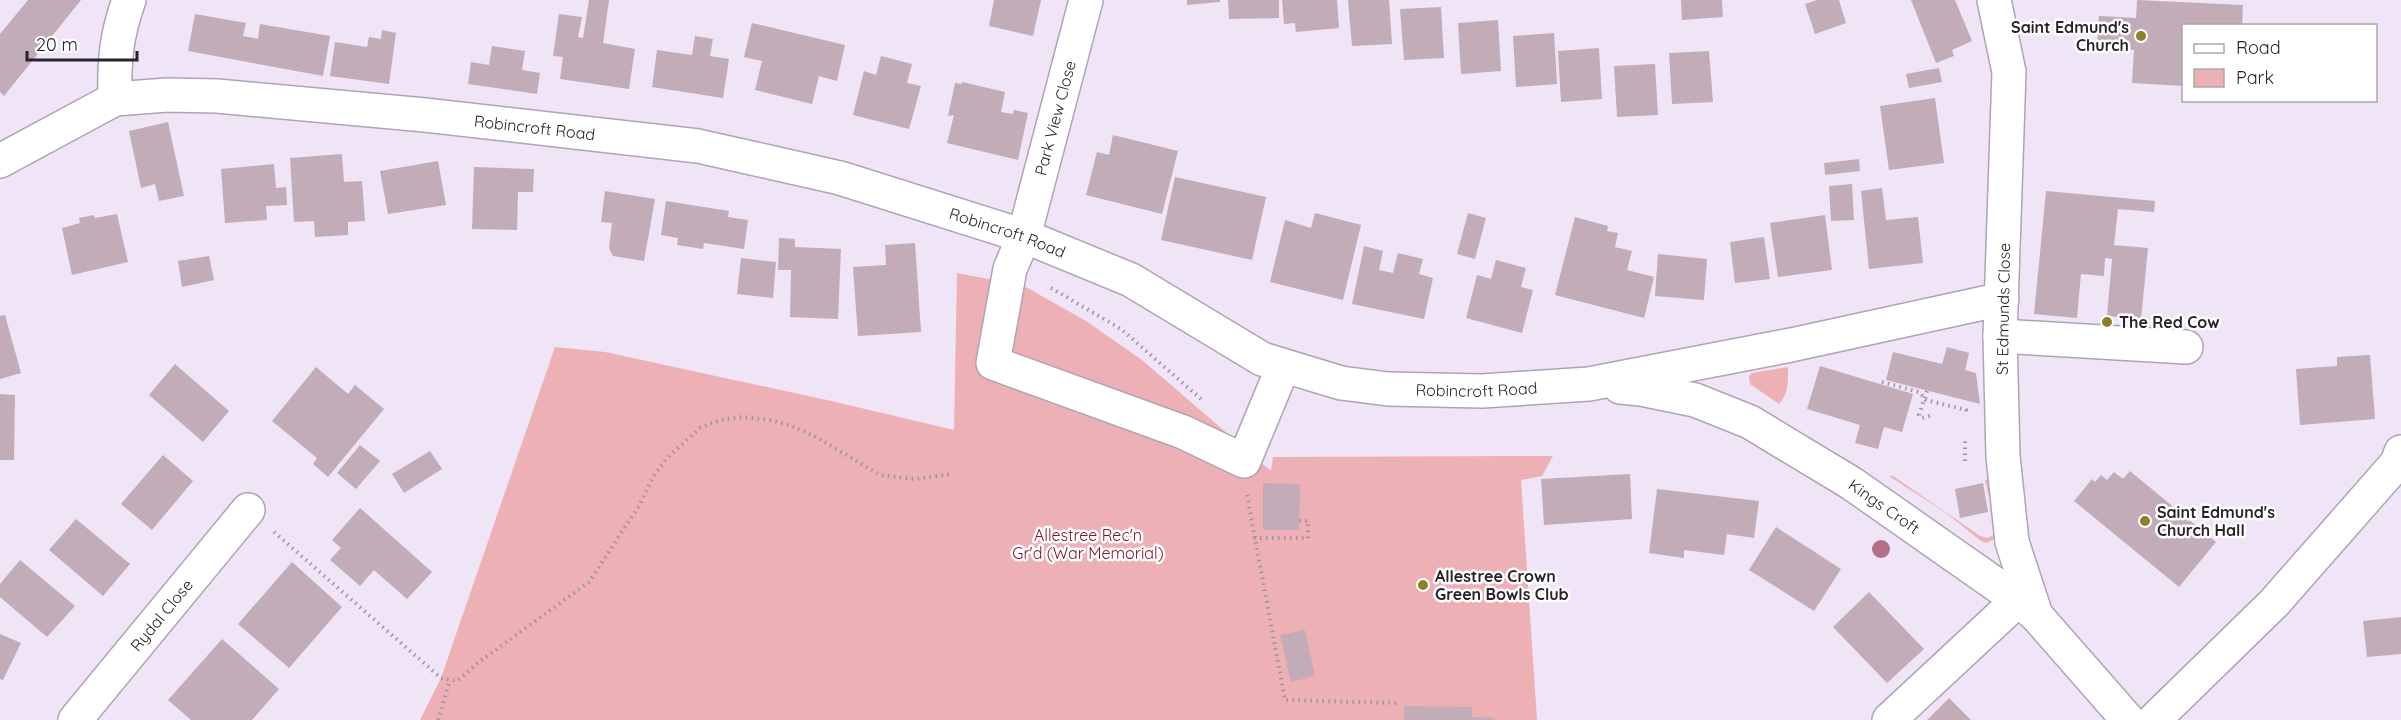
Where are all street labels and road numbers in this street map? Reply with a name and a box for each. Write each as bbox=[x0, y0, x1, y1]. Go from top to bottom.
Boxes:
street label: Park View Close bbox=[1030, 58, 1080, 178]
street label: Robincroft Road bbox=[473, 111, 596, 144]
street label: Robincroft Road bbox=[947, 203, 1068, 262]
street label: St Edmunds Close bbox=[1992, 243, 2014, 375]
street label: Robincroft Road bbox=[1415, 377, 1538, 401]
street label: Kings Croft bbox=[1845, 474, 1924, 538]
street label: Rydal Close bbox=[126, 575, 197, 655]

